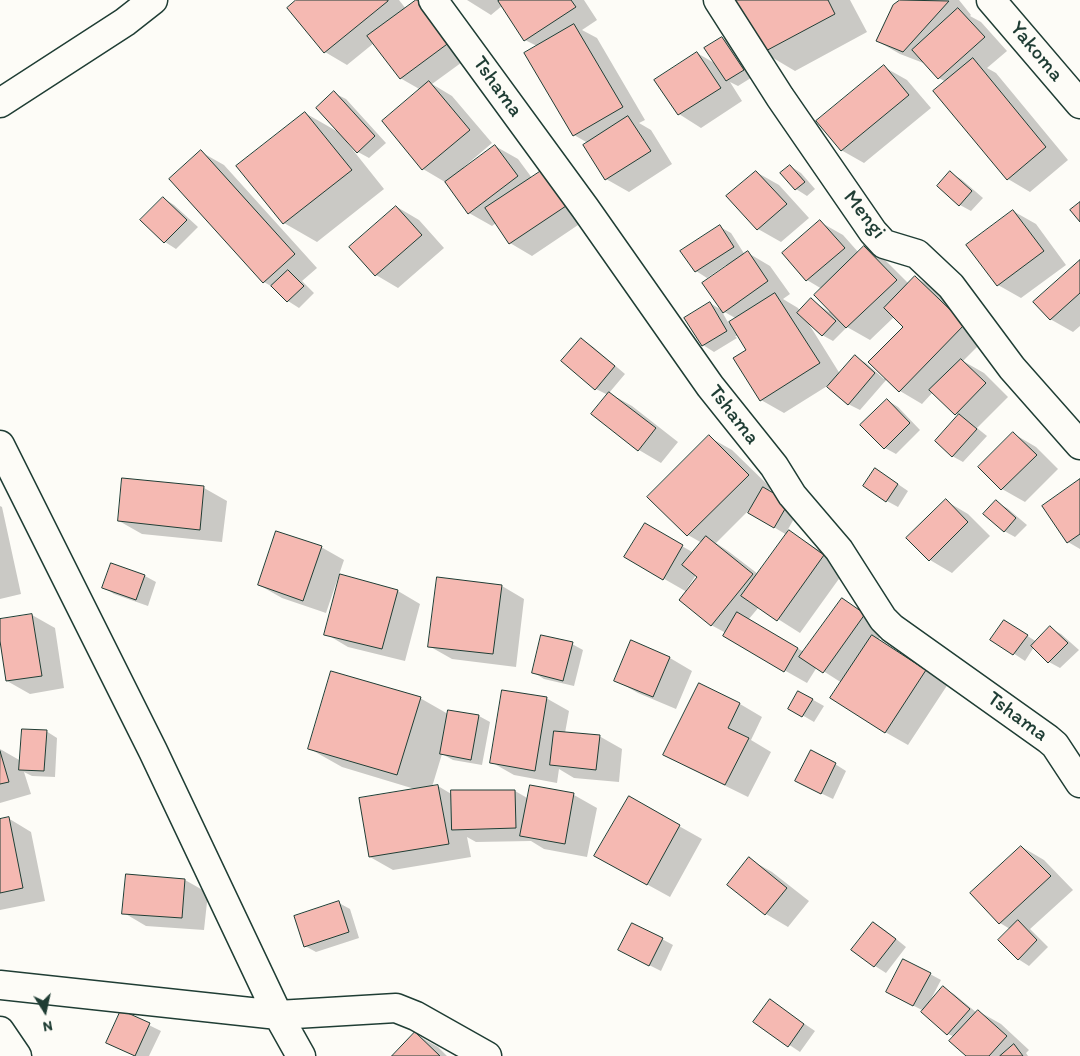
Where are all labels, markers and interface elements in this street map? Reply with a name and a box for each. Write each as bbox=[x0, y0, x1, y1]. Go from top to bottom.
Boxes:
street label: Yakoma bbox=[1004, 17, 1068, 87]
street label: Tshama bbox=[467, 52, 527, 122]
street label: Mengi bbox=[837, 186, 891, 244]
street label: Tshama bbox=[702, 380, 764, 450]
street label: Tshama bbox=[982, 687, 1052, 747]
north arrow bbox=[20, 986, 70, 1036]
text: N bbox=[42, 1017, 54, 1035]

